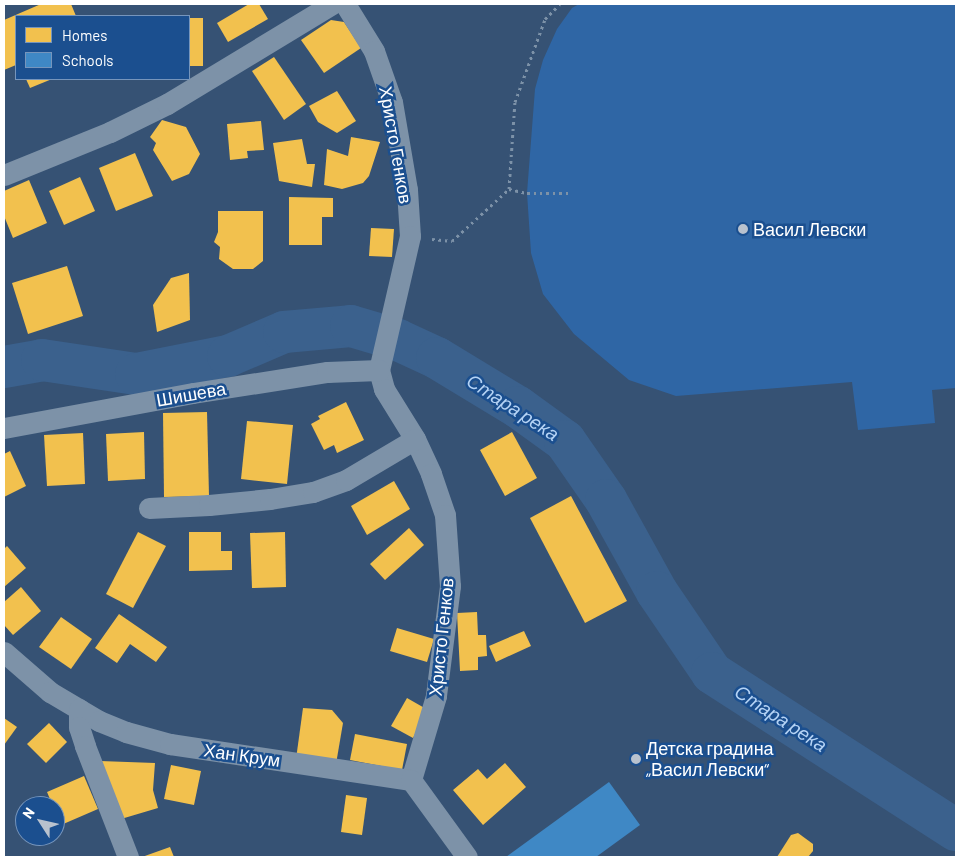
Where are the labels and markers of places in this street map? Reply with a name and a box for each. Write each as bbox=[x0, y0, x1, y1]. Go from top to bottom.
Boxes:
place label: Васил Левски bbox=[753, 218, 866, 240]
marker: Васил Левски bbox=[737, 223, 749, 235]
place label: Детска градина „Васил Левски“ bbox=[646, 738, 774, 781]
marker: Детска градина „Васил Левски“ bbox=[630, 753, 642, 765]

